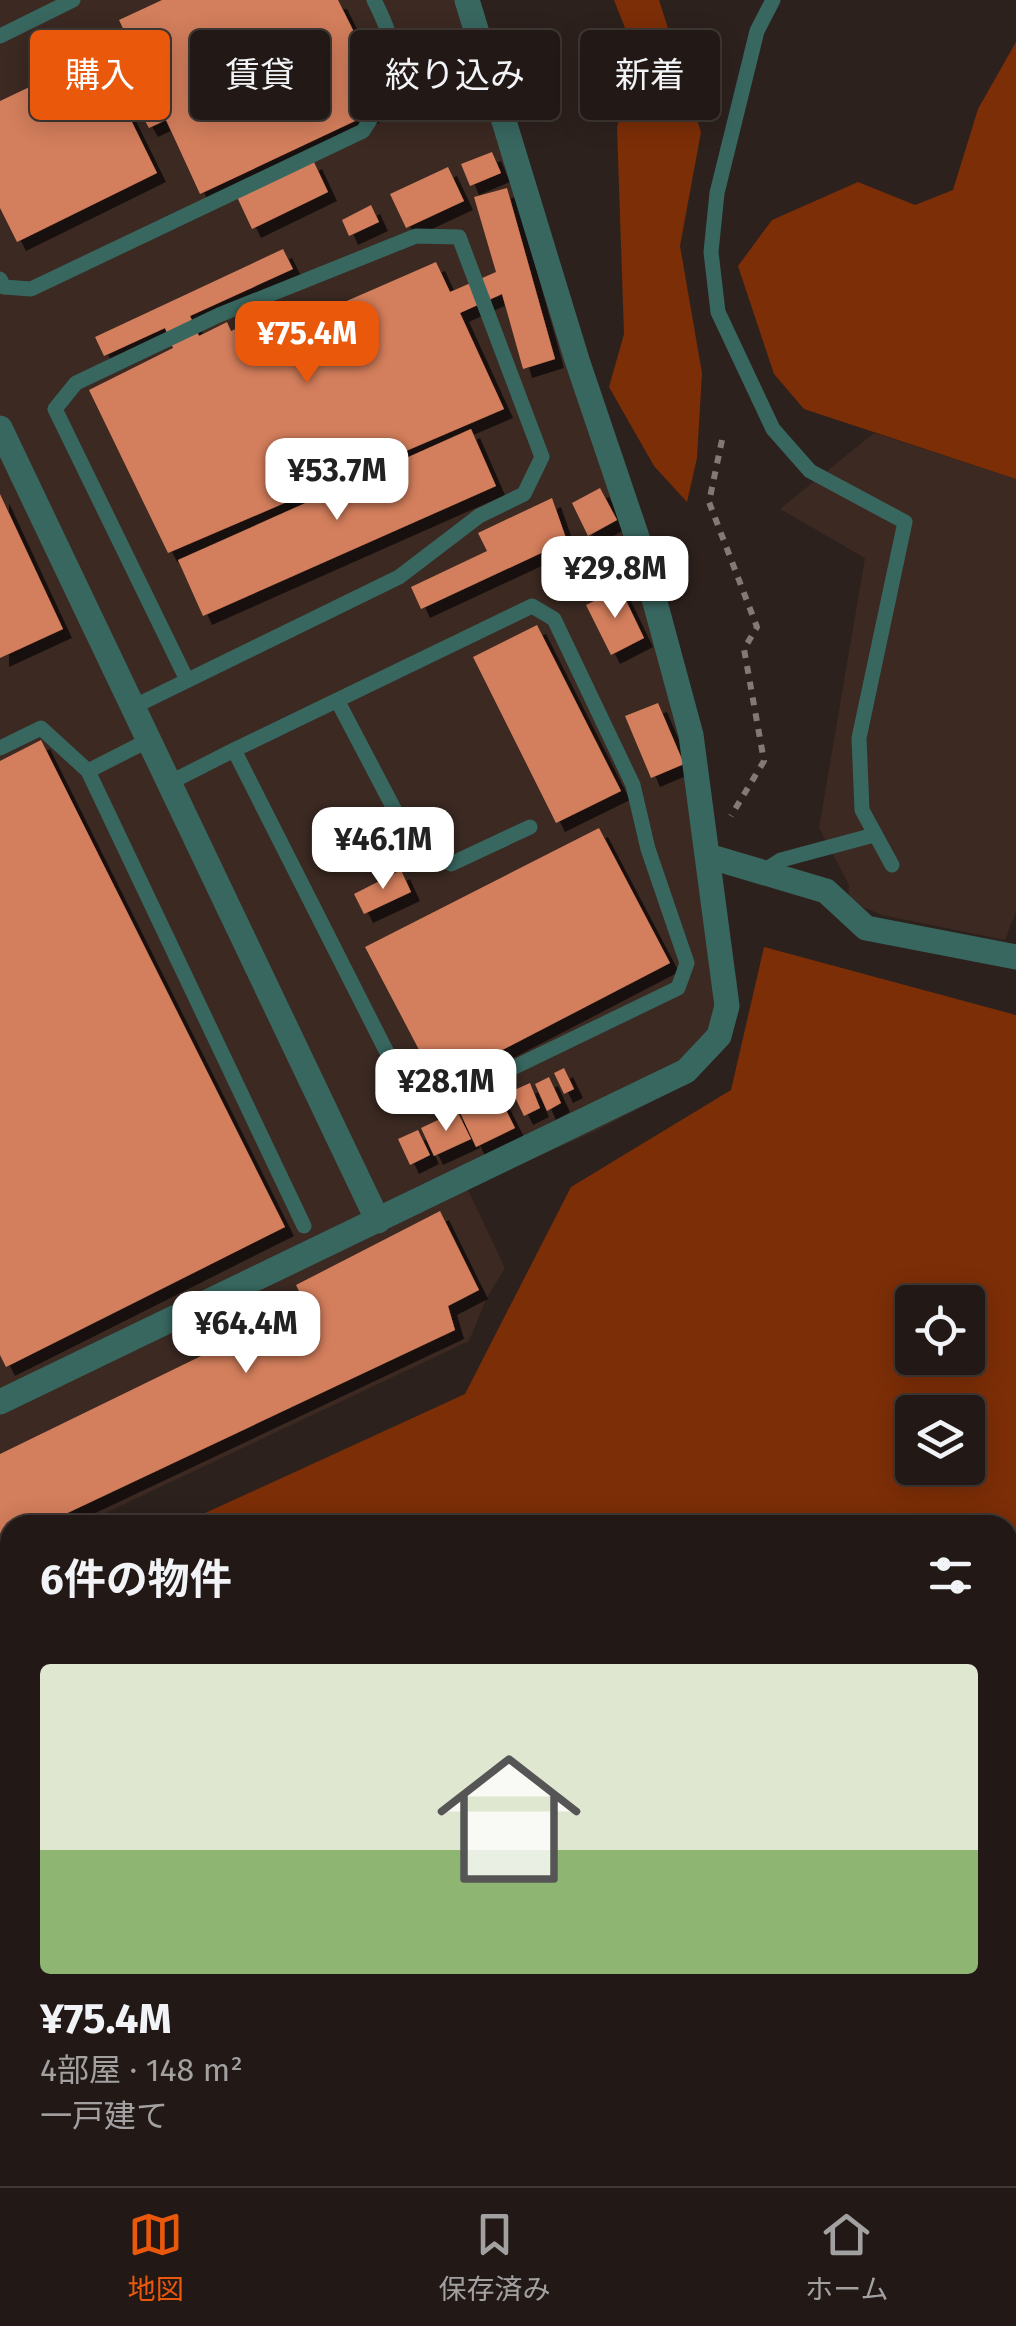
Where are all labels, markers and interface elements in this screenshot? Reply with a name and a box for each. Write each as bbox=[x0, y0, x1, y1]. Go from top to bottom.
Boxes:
chip: 購入 bbox=[30, 30, 170, 120]
chip: 賃貸 bbox=[190, 30, 330, 120]
chip: 絞り込み bbox=[350, 30, 560, 120]
chip: 新着 bbox=[580, 30, 720, 120]
pin: ¥75.4M bbox=[226, 301, 388, 386]
text: ¥75.4M bbox=[257, 314, 357, 352]
pin: ¥53.7M bbox=[256, 438, 418, 523]
text: ¥53.7M bbox=[287, 451, 387, 489]
pin: ¥29.8M bbox=[534, 536, 696, 621]
text: ¥29.8M bbox=[563, 549, 667, 587]
pin: ¥46.1M bbox=[302, 807, 464, 892]
text: ¥46.1M bbox=[334, 820, 432, 858]
pin: ¥28.1M bbox=[365, 1049, 527, 1134]
text: ¥28.1M bbox=[397, 1062, 495, 1100]
map controls bbox=[895, 1285, 985, 1485]
button: locate bbox=[895, 1285, 985, 1375]
pin: ¥64.4M bbox=[165, 1291, 327, 1376]
text: ¥64.4M bbox=[194, 1304, 298, 1342]
button: layers bbox=[895, 1395, 985, 1485]
icon: filters bbox=[923, 1548, 978, 1603]
text: 6件の物件 bbox=[40, 1555, 232, 1605]
icon: home bbox=[419, 1729, 599, 1909]
text: ¥75.4M bbox=[40, 1994, 171, 2044]
text: 4部屋 · 148 m² bbox=[40, 2051, 243, 2089]
text: 一戸建て bbox=[40, 2097, 168, 2135]
tab: 地図 bbox=[127, 2207, 183, 2307]
tab: 保存済み bbox=[438, 2207, 550, 2307]
tab: ホーム bbox=[805, 2207, 889, 2307]

